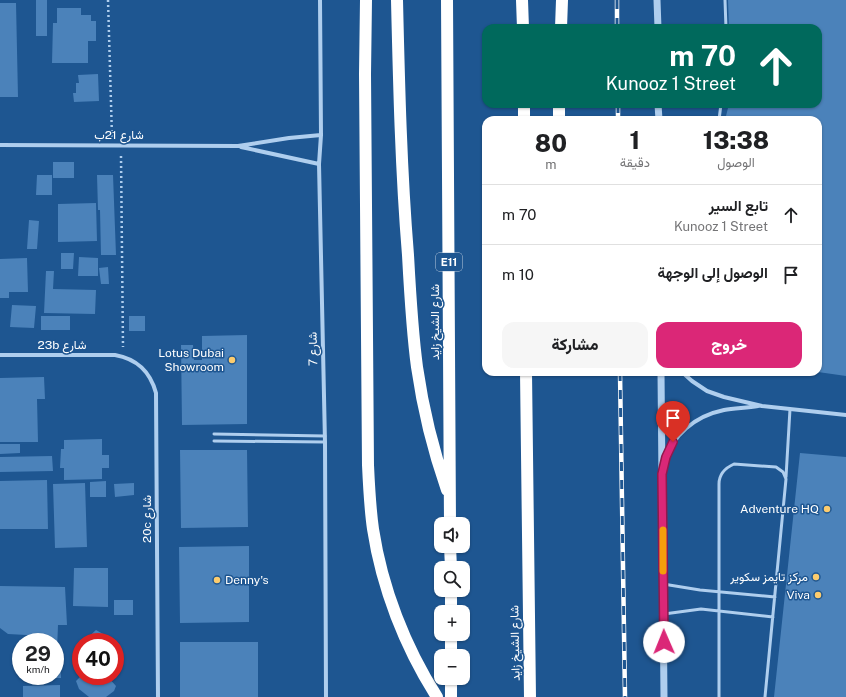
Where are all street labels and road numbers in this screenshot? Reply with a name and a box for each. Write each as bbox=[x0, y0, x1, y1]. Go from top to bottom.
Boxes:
street label: شارع 21ب bbox=[94, 128, 144, 144]
road number: E11 bbox=[436, 253, 462, 271]
street label: شارع الشيخ زايد bbox=[428, 284, 444, 360]
street label: شارع 7 bbox=[306, 332, 322, 366]
street label: 23b شارع bbox=[38, 338, 86, 354]
street label: 20c شارع bbox=[140, 495, 156, 543]
street label: شارع الشيخ زايد bbox=[507, 605, 525, 681]

